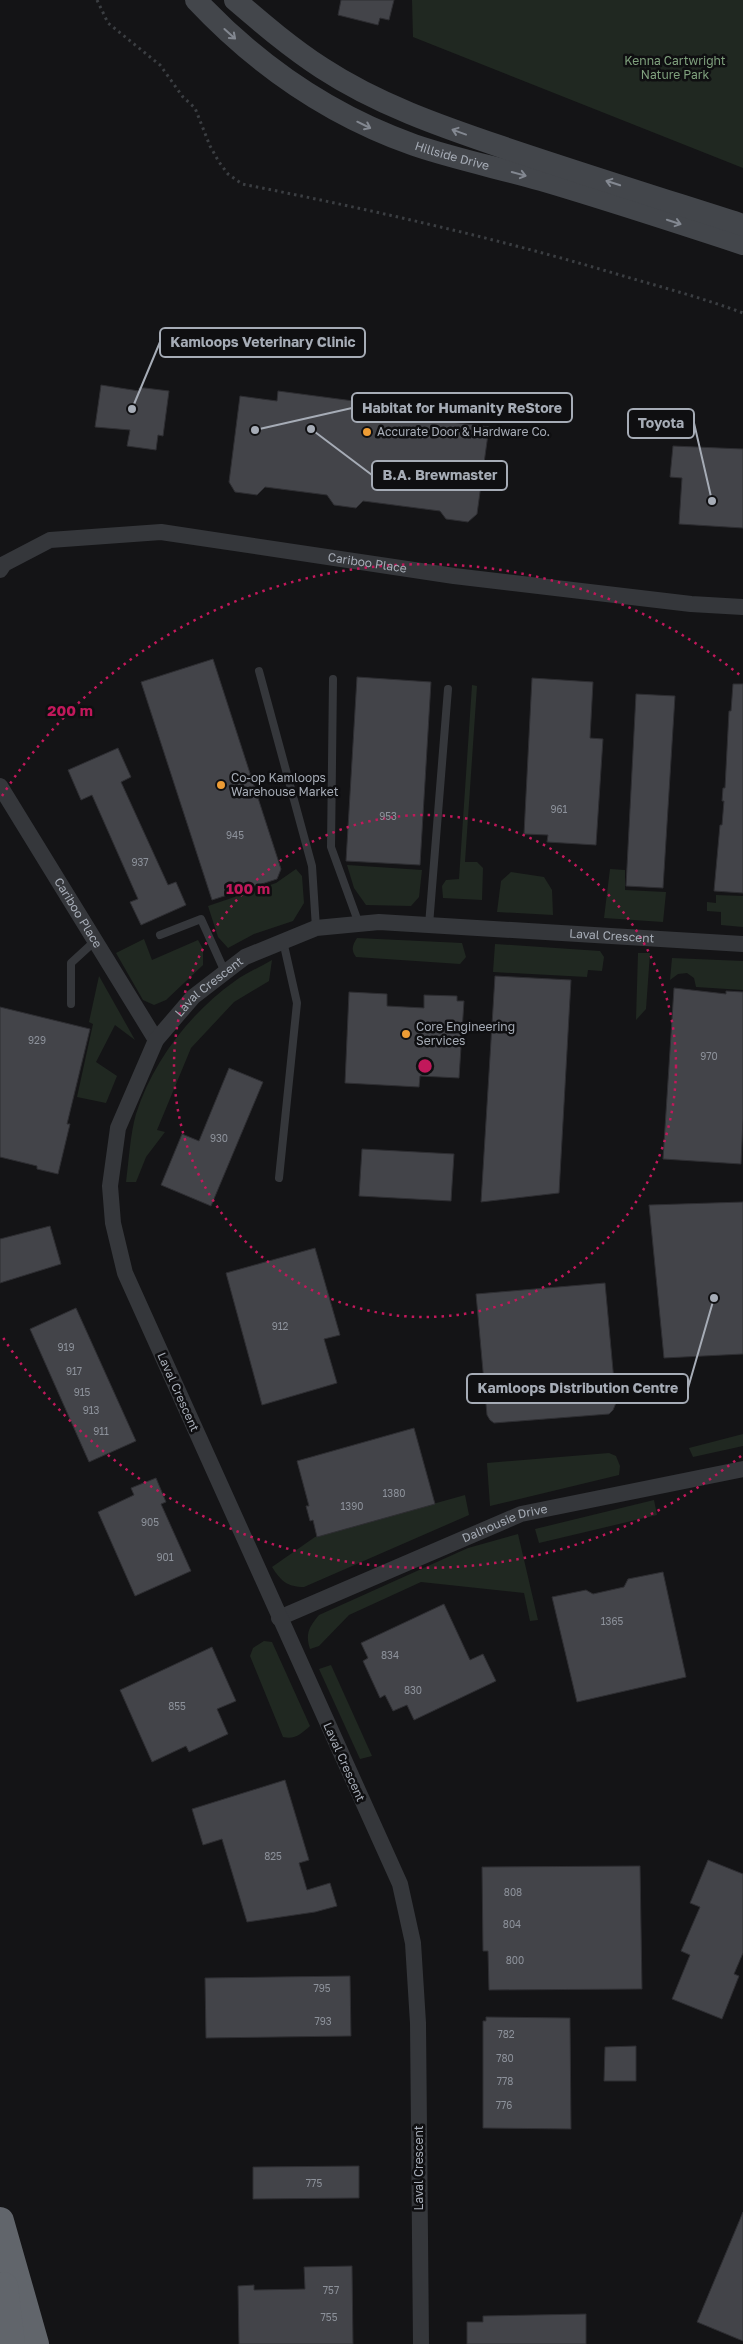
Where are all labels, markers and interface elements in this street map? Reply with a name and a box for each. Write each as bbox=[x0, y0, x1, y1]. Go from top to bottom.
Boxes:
one-way arrow bbox=[224, 28, 237, 40]
park label: Kenna Cartwright Nature Park bbox=[624, 53, 726, 82]
one-way arrow bbox=[357, 120, 372, 130]
one-way arrow bbox=[452, 127, 467, 136]
street label: Hillside Drive bbox=[413, 138, 491, 173]
one-way arrow bbox=[510, 170, 526, 180]
one-way arrow bbox=[606, 178, 622, 188]
one-way arrow bbox=[666, 217, 682, 227]
callout: Kamloops Veterinary Clinic bbox=[160, 328, 365, 357]
text: Kamloops Veterinary Clinic bbox=[170, 333, 356, 350]
callout: Habitat for Humanity ReStore bbox=[352, 393, 572, 422]
text: Habitat for Humanity ReStore bbox=[362, 399, 562, 416]
callout: Toyota bbox=[628, 409, 694, 438]
text: Toyota bbox=[638, 414, 684, 431]
place label: Accurate Door & Hardware Co. bbox=[377, 424, 550, 439]
marker: Accurate Door & Hardware Co. bbox=[361, 426, 373, 438]
callout: B.A. Brewmaster bbox=[372, 461, 507, 490]
text: B.A. Brewmaster bbox=[383, 466, 498, 483]
street label: Cariboo Place bbox=[327, 549, 408, 576]
text: 200 m bbox=[47, 701, 93, 719]
place label: Co-op Kamloops Warehouse Market bbox=[231, 770, 339, 799]
marker: Co-op Kamloops Warehouse Market bbox=[215, 779, 227, 791]
house number: 961 bbox=[551, 803, 568, 815]
house number: 953 bbox=[379, 810, 397, 822]
house number: 945 bbox=[226, 829, 244, 841]
house number: 937 bbox=[131, 856, 149, 868]
street label: Cariboo Place bbox=[51, 875, 106, 951]
text: 100 m bbox=[226, 879, 270, 897]
street label: Laval Crescent bbox=[569, 926, 655, 946]
street label: Laval Crescent bbox=[171, 953, 246, 1020]
place label: Core Engineering Services bbox=[416, 1019, 515, 1048]
marker: Core Engineering Services bbox=[400, 1028, 412, 1040]
house number: 929 bbox=[28, 1034, 46, 1046]
house number: 970 bbox=[700, 1050, 718, 1062]
centre of rings bbox=[416, 1057, 434, 1075]
house number: 930 bbox=[210, 1132, 228, 1144]
house number: 912 bbox=[272, 1320, 289, 1332]
house number: 919 bbox=[58, 1341, 74, 1353]
street label: Laval Crescent bbox=[154, 1350, 203, 1434]
house number: 917 bbox=[66, 1365, 82, 1377]
callout: Kamloops Distribution Centre bbox=[467, 1374, 688, 1403]
text: Kamloops Distribution Centre bbox=[478, 1379, 678, 1396]
house number: 915 bbox=[74, 1386, 91, 1398]
house number: 913 bbox=[83, 1404, 100, 1416]
house number: 911 bbox=[93, 1425, 109, 1437]
house number: 1380 bbox=[383, 1487, 406, 1499]
house number: 1390 bbox=[341, 1500, 363, 1512]
street label: Dalhousie Drive bbox=[459, 1501, 549, 1546]
house number: 905 bbox=[141, 1516, 159, 1528]
house number: 901 bbox=[156, 1551, 174, 1563]
house number: 1365 bbox=[601, 1615, 623, 1627]
house number: 834 bbox=[381, 1649, 399, 1661]
house number: 830 bbox=[404, 1684, 422, 1696]
house number: 855 bbox=[168, 1700, 186, 1712]
street label: Laval Crescent bbox=[320, 1720, 369, 1804]
house number: 825 bbox=[264, 1850, 282, 1862]
house number: 808 bbox=[504, 1886, 522, 1898]
house number: 804 bbox=[503, 1918, 521, 1930]
house number: 800 bbox=[506, 1954, 524, 1966]
house number: 795 bbox=[313, 1982, 331, 1994]
house number: 793 bbox=[314, 2015, 332, 2027]
house number: 782 bbox=[497, 2028, 515, 2040]
house number: 780 bbox=[496, 2052, 514, 2064]
house number: 778 bbox=[497, 2075, 513, 2087]
house number: 776 bbox=[496, 2099, 512, 2111]
street label: Laval Crescent bbox=[411, 2125, 426, 2211]
house number: 775 bbox=[306, 2177, 322, 2189]
house number: 757 bbox=[323, 2284, 339, 2296]
house number: 755 bbox=[321, 2311, 338, 2323]

